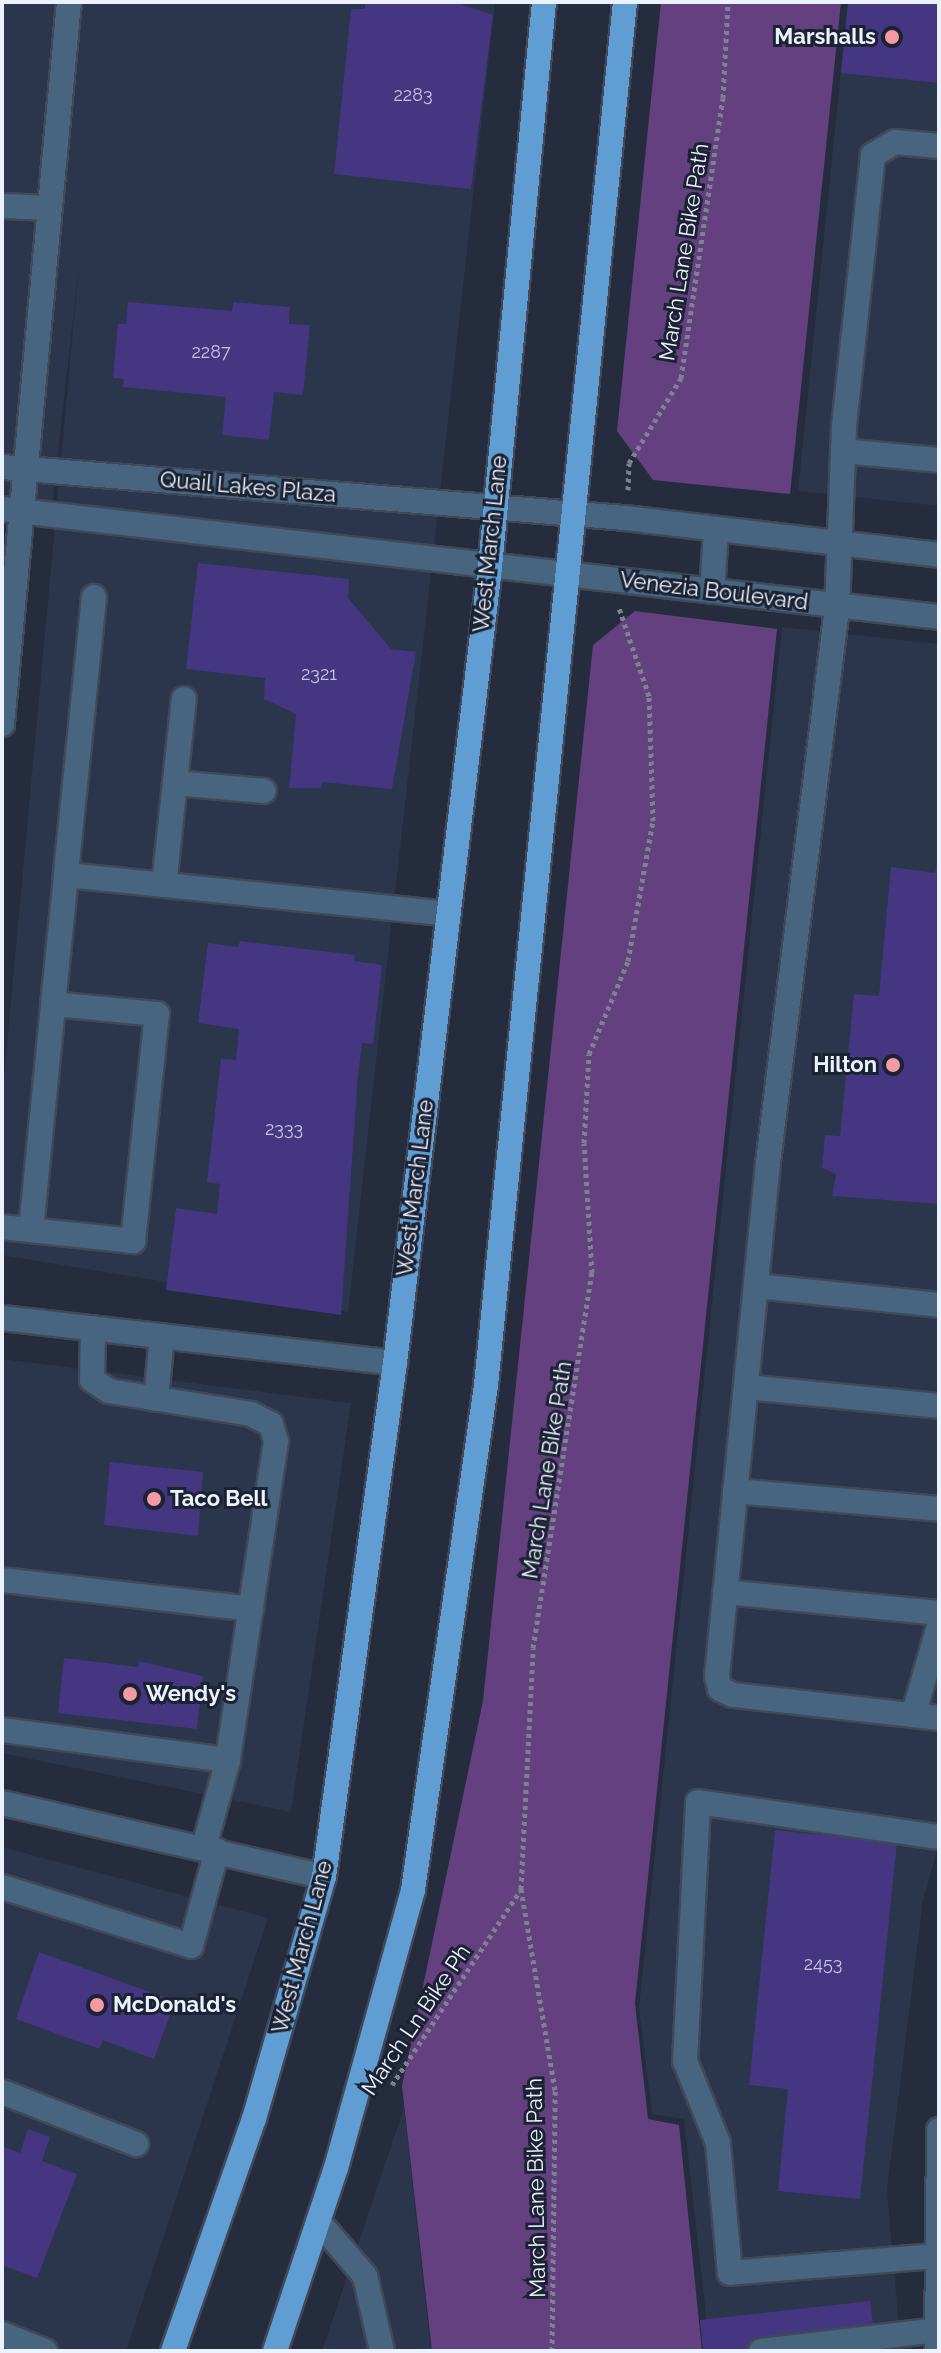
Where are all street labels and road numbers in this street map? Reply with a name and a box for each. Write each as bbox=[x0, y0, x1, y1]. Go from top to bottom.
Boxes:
street label: March Lane Bike Path bbox=[654, 141, 714, 363]
street label: West March Lane bbox=[468, 454, 512, 634]
street label: Quail Lakes Plaza bbox=[158, 466, 338, 508]
street label: Venezia Boulevard bbox=[619, 566, 809, 616]
street label: West March Lane bbox=[391, 1098, 439, 1278]
street label: March Lane Bike Path bbox=[517, 1359, 577, 1581]
street label: West March Lane bbox=[266, 1858, 338, 2036]
street label: March Ln Bike Ph bbox=[356, 1940, 476, 2100]
street label: March Lane Bike Path bbox=[521, 2078, 551, 2298]

